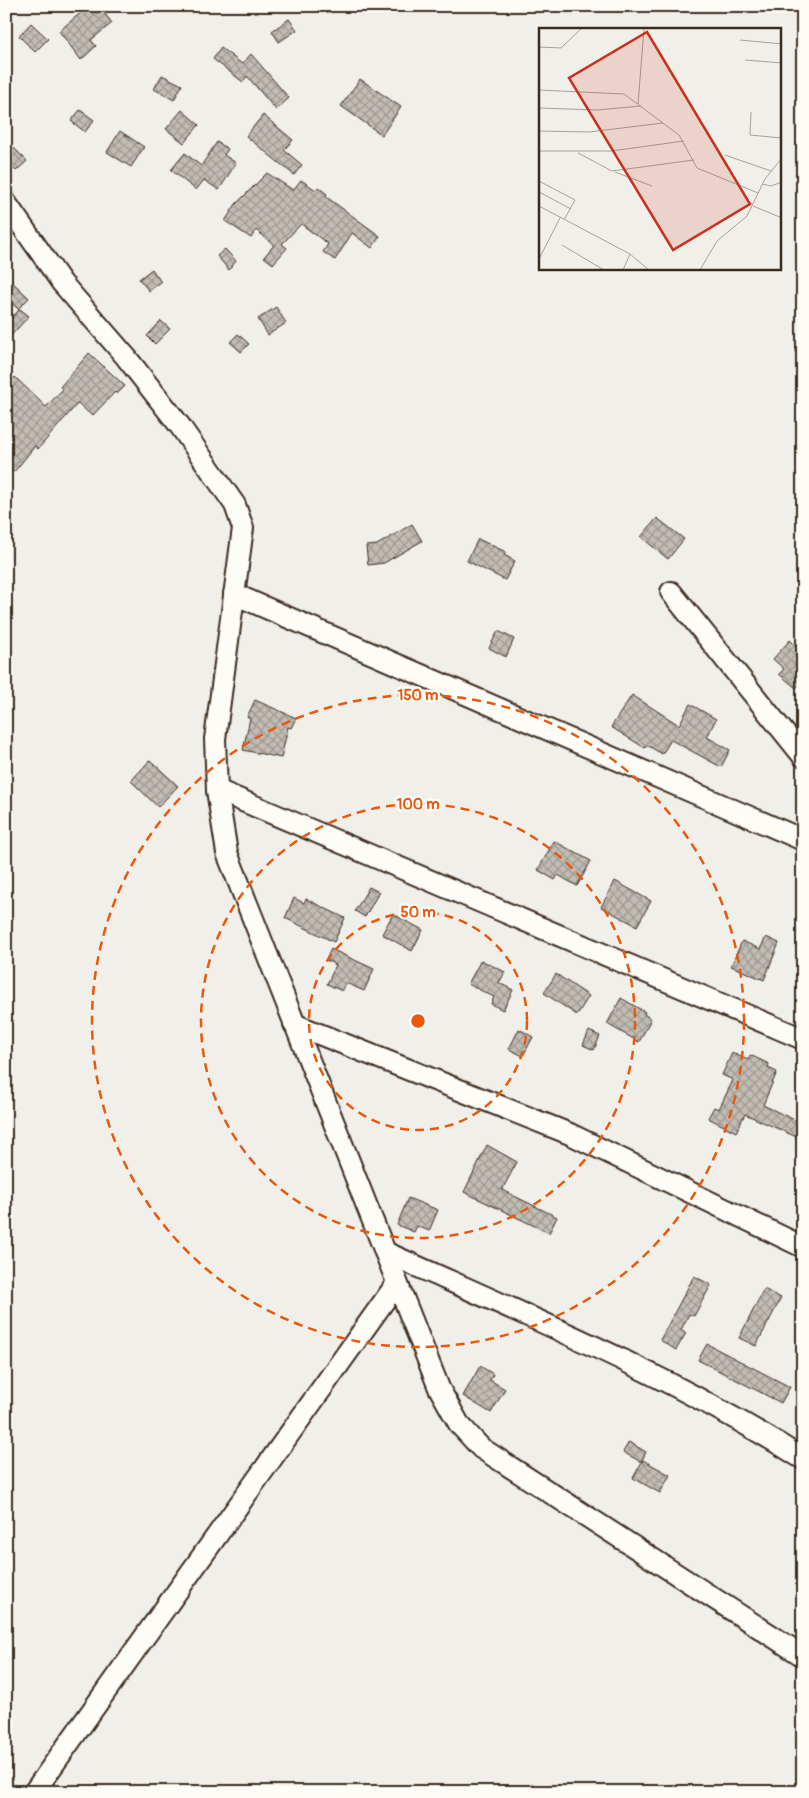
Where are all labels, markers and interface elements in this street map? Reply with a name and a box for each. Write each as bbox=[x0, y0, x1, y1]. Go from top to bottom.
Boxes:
inset map bbox=[539, 28, 782, 270]
text: 150 m bbox=[398, 686, 438, 705]
text: 100 m bbox=[397, 795, 439, 814]
text: 50 m bbox=[401, 903, 435, 922]
centre of rings bbox=[409, 1012, 427, 1030]

